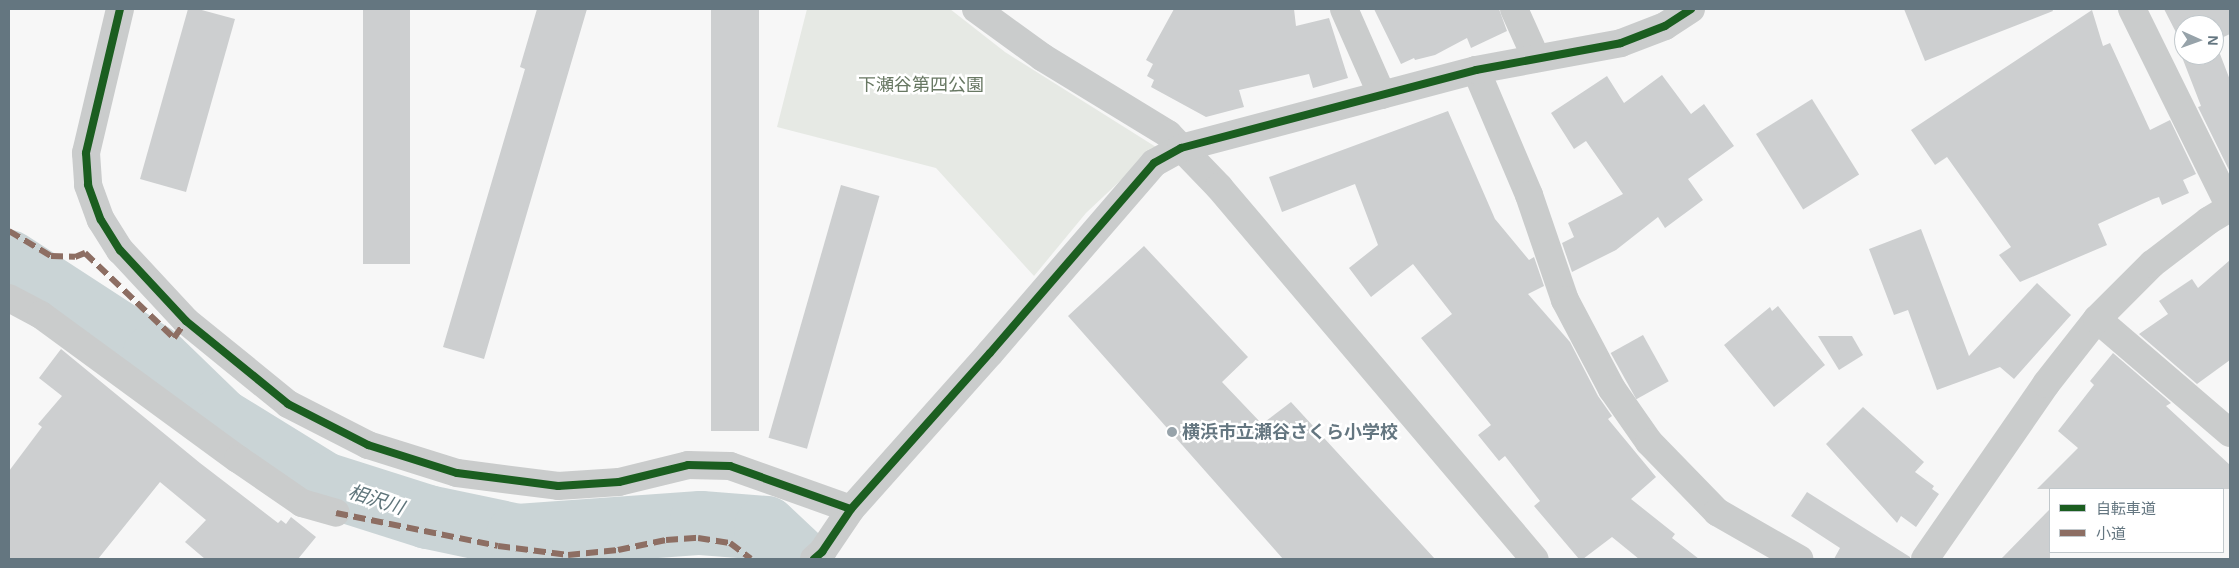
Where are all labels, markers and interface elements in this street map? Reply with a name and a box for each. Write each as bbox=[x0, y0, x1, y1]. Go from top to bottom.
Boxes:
north arrow bbox=[2174, 15, 2224, 65]
text: N bbox=[2205, 35, 2221, 46]
park label: 下瀬谷第四公園 bbox=[858, 74, 984, 96]
place label: 横浜市立瀬谷さくら小学校 bbox=[1182, 421, 1398, 443]
marker: 横浜市立瀬谷さくら小学校 bbox=[1166, 426, 1178, 438]
water label: 相沢川 bbox=[345, 480, 407, 520]
legend bbox=[2049, 488, 2224, 553]
text: 自転車道 bbox=[2096, 500, 2156, 517]
text: 小道 bbox=[2096, 525, 2126, 542]

